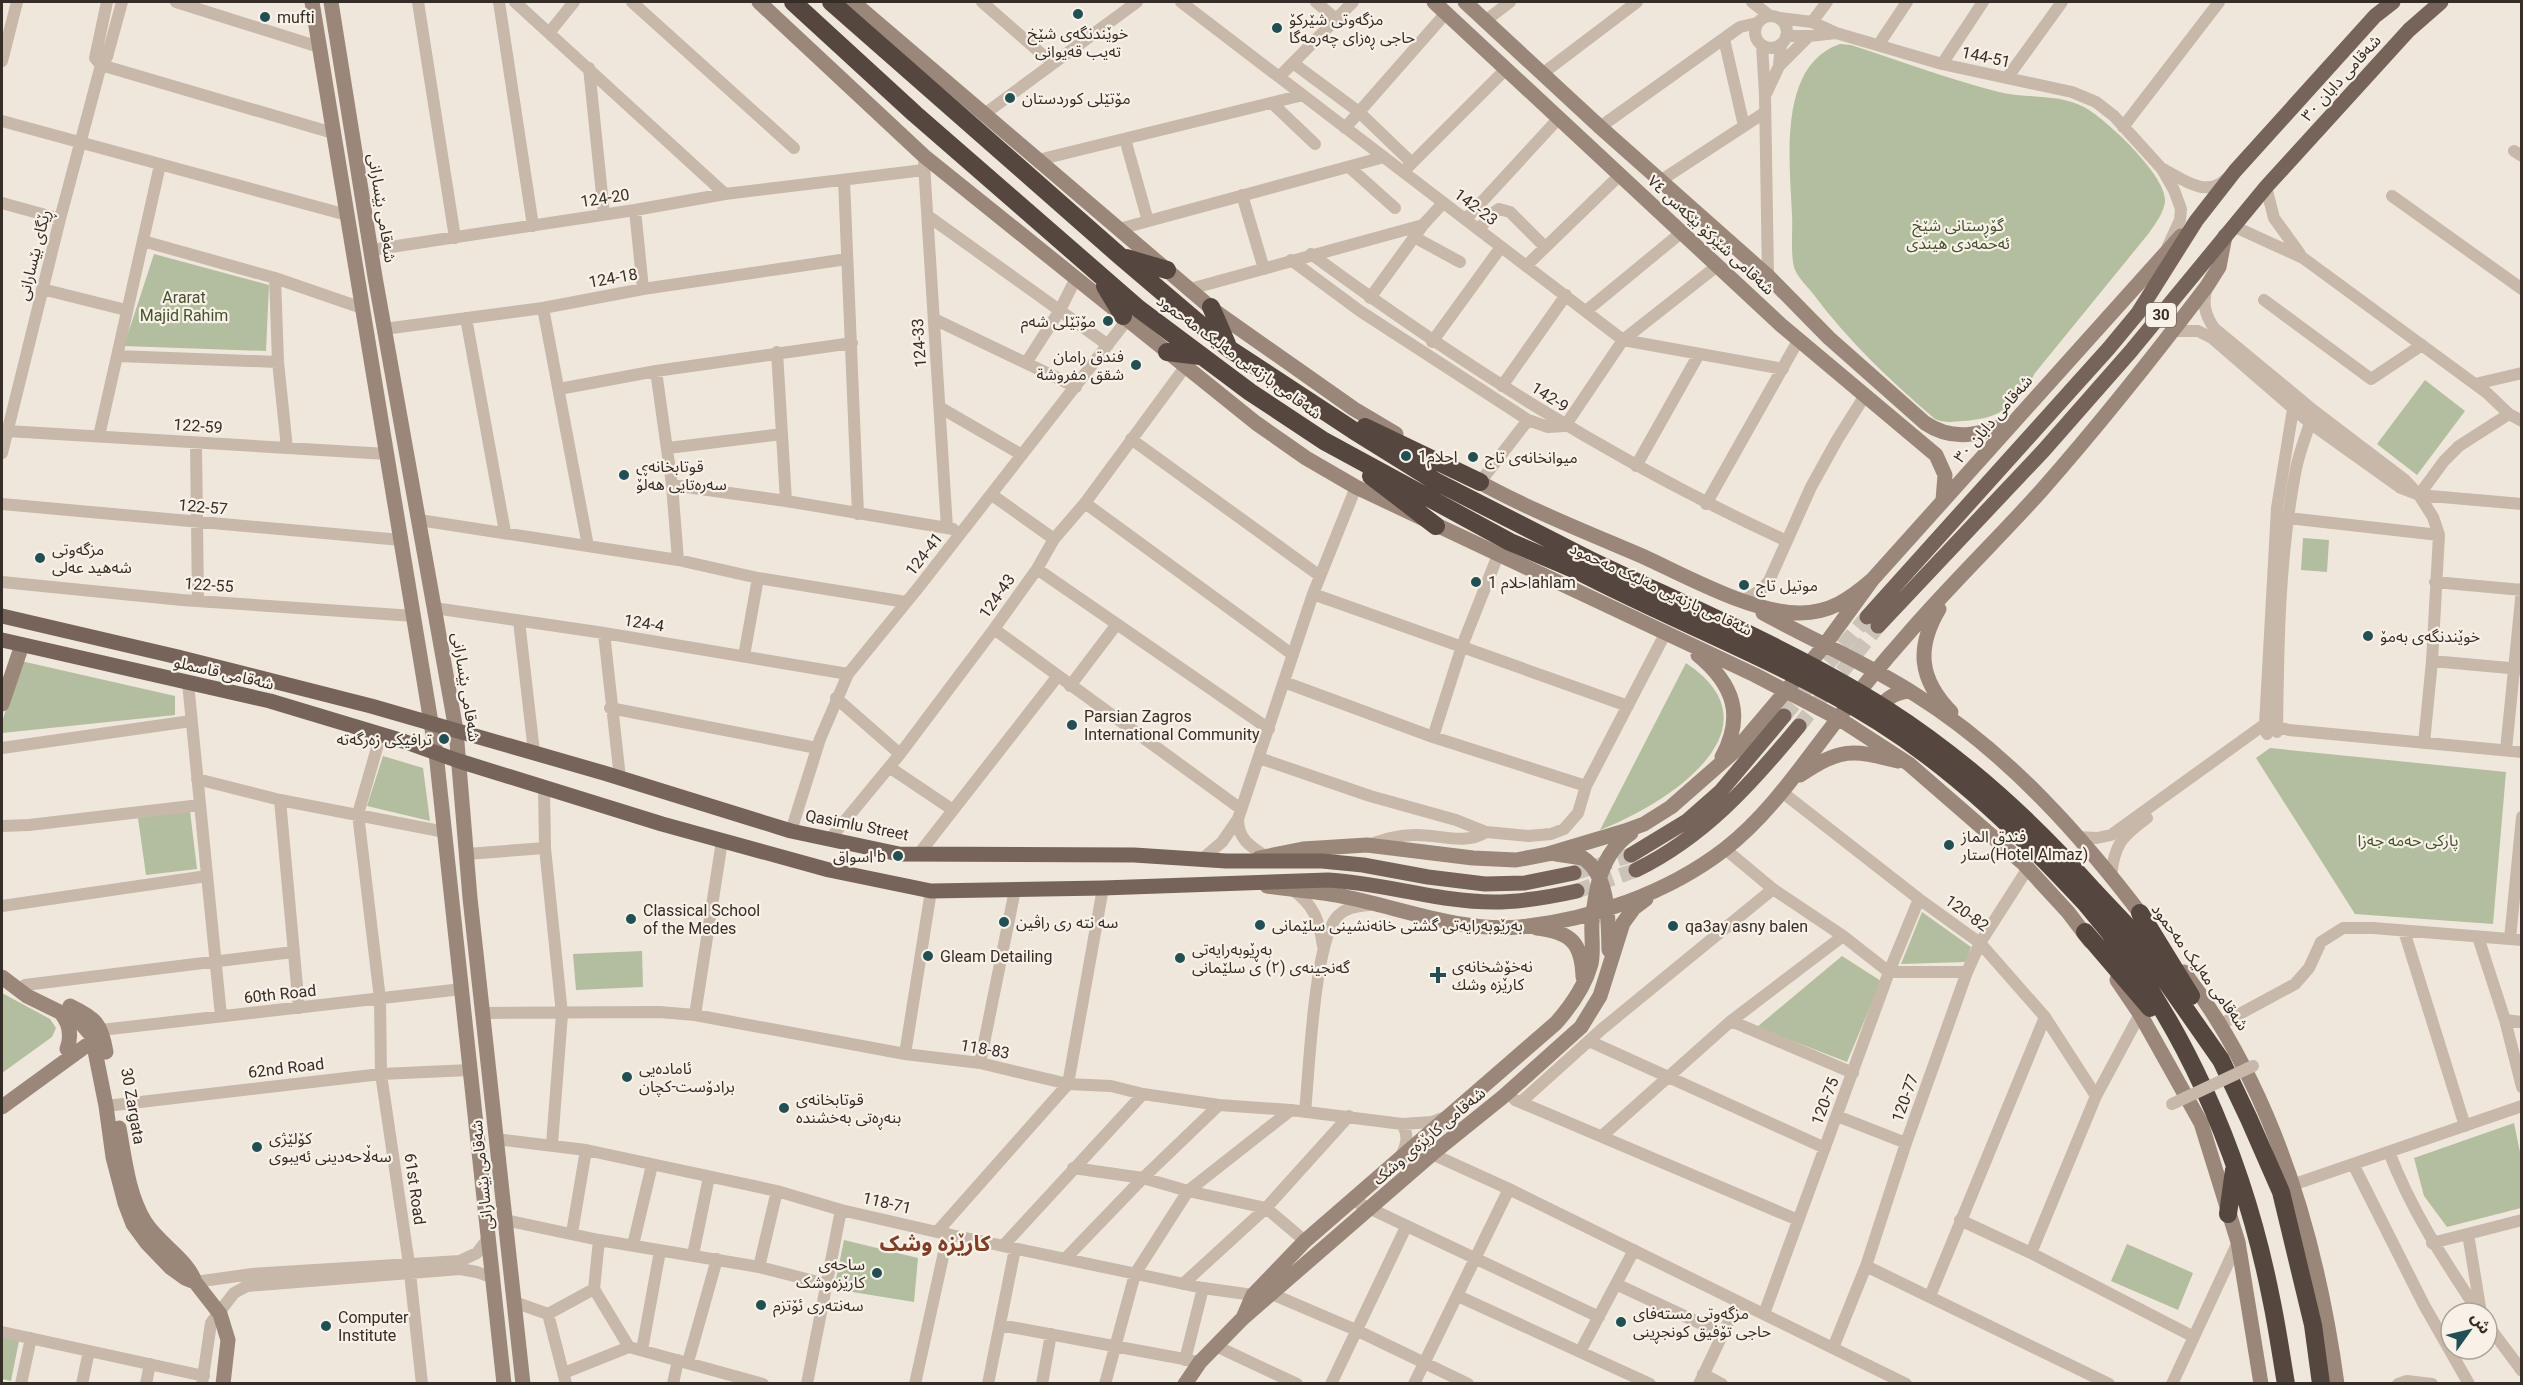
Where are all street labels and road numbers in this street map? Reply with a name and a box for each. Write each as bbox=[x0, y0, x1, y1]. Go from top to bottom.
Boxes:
street label: شەقامی دابان ٣٠ bbox=[2297, 31, 2385, 125]
street label: 144-51 bbox=[1960, 43, 2012, 71]
street label: شەقامی بێسارانی bbox=[364, 152, 400, 264]
street label: شەقامی شێرکۆ بێکەس ٧٤ bbox=[1644, 171, 1778, 299]
street label: 124-20 bbox=[579, 185, 631, 211]
street label: 142-23 bbox=[1451, 185, 1501, 229]
street label: ڕێگای بێسارانی bbox=[14, 208, 59, 303]
street label: 124-18 bbox=[587, 264, 639, 292]
street label: شەقامی بازنەیی مەلیک مەحمود bbox=[1153, 291, 1325, 423]
road number: 30 bbox=[2146, 303, 2176, 327]
street label: 124-33 bbox=[908, 318, 930, 368]
street label: شەقامی دابان ٣٠ bbox=[1950, 371, 2036, 467]
street label: 142-9 bbox=[1528, 378, 1572, 416]
street label: 122-59 bbox=[173, 415, 223, 437]
street label: 122-57 bbox=[178, 495, 228, 519]
street label: 124-41 bbox=[901, 529, 947, 579]
street label: شەقامی بازنەیی مەلیک مەحمود bbox=[1567, 538, 1755, 640]
street label: 124-43 bbox=[975, 570, 1019, 622]
street label: 122-55 bbox=[184, 574, 234, 596]
street label: 124-4 bbox=[623, 610, 665, 636]
street label: شەقامی بێسارانی bbox=[448, 631, 484, 743]
street label: شەقامی قاسملو bbox=[172, 652, 276, 694]
street label: Qasimlu Street bbox=[804, 806, 910, 844]
street label: 120-82 bbox=[1941, 891, 1993, 935]
street label: شەقامی مەلیک مەحمود bbox=[2148, 900, 2252, 1034]
street label: 60th Road bbox=[243, 981, 317, 1007]
street label: 118-83 bbox=[959, 1035, 1011, 1063]
street label: 62nd Road bbox=[247, 1054, 325, 1082]
street label: 30 Zargata bbox=[117, 1066, 149, 1146]
street label: 120-77 bbox=[1888, 1072, 1922, 1124]
street label: 120-75 bbox=[1807, 1075, 1843, 1127]
street label: شەقامی کارێزەی وشک bbox=[1369, 1083, 1489, 1189]
street label: شەقامی بێسارانی bbox=[467, 1119, 497, 1231]
street label: 61st Road bbox=[401, 1152, 429, 1226]
street label: 118-71 bbox=[861, 1188, 913, 1218]

